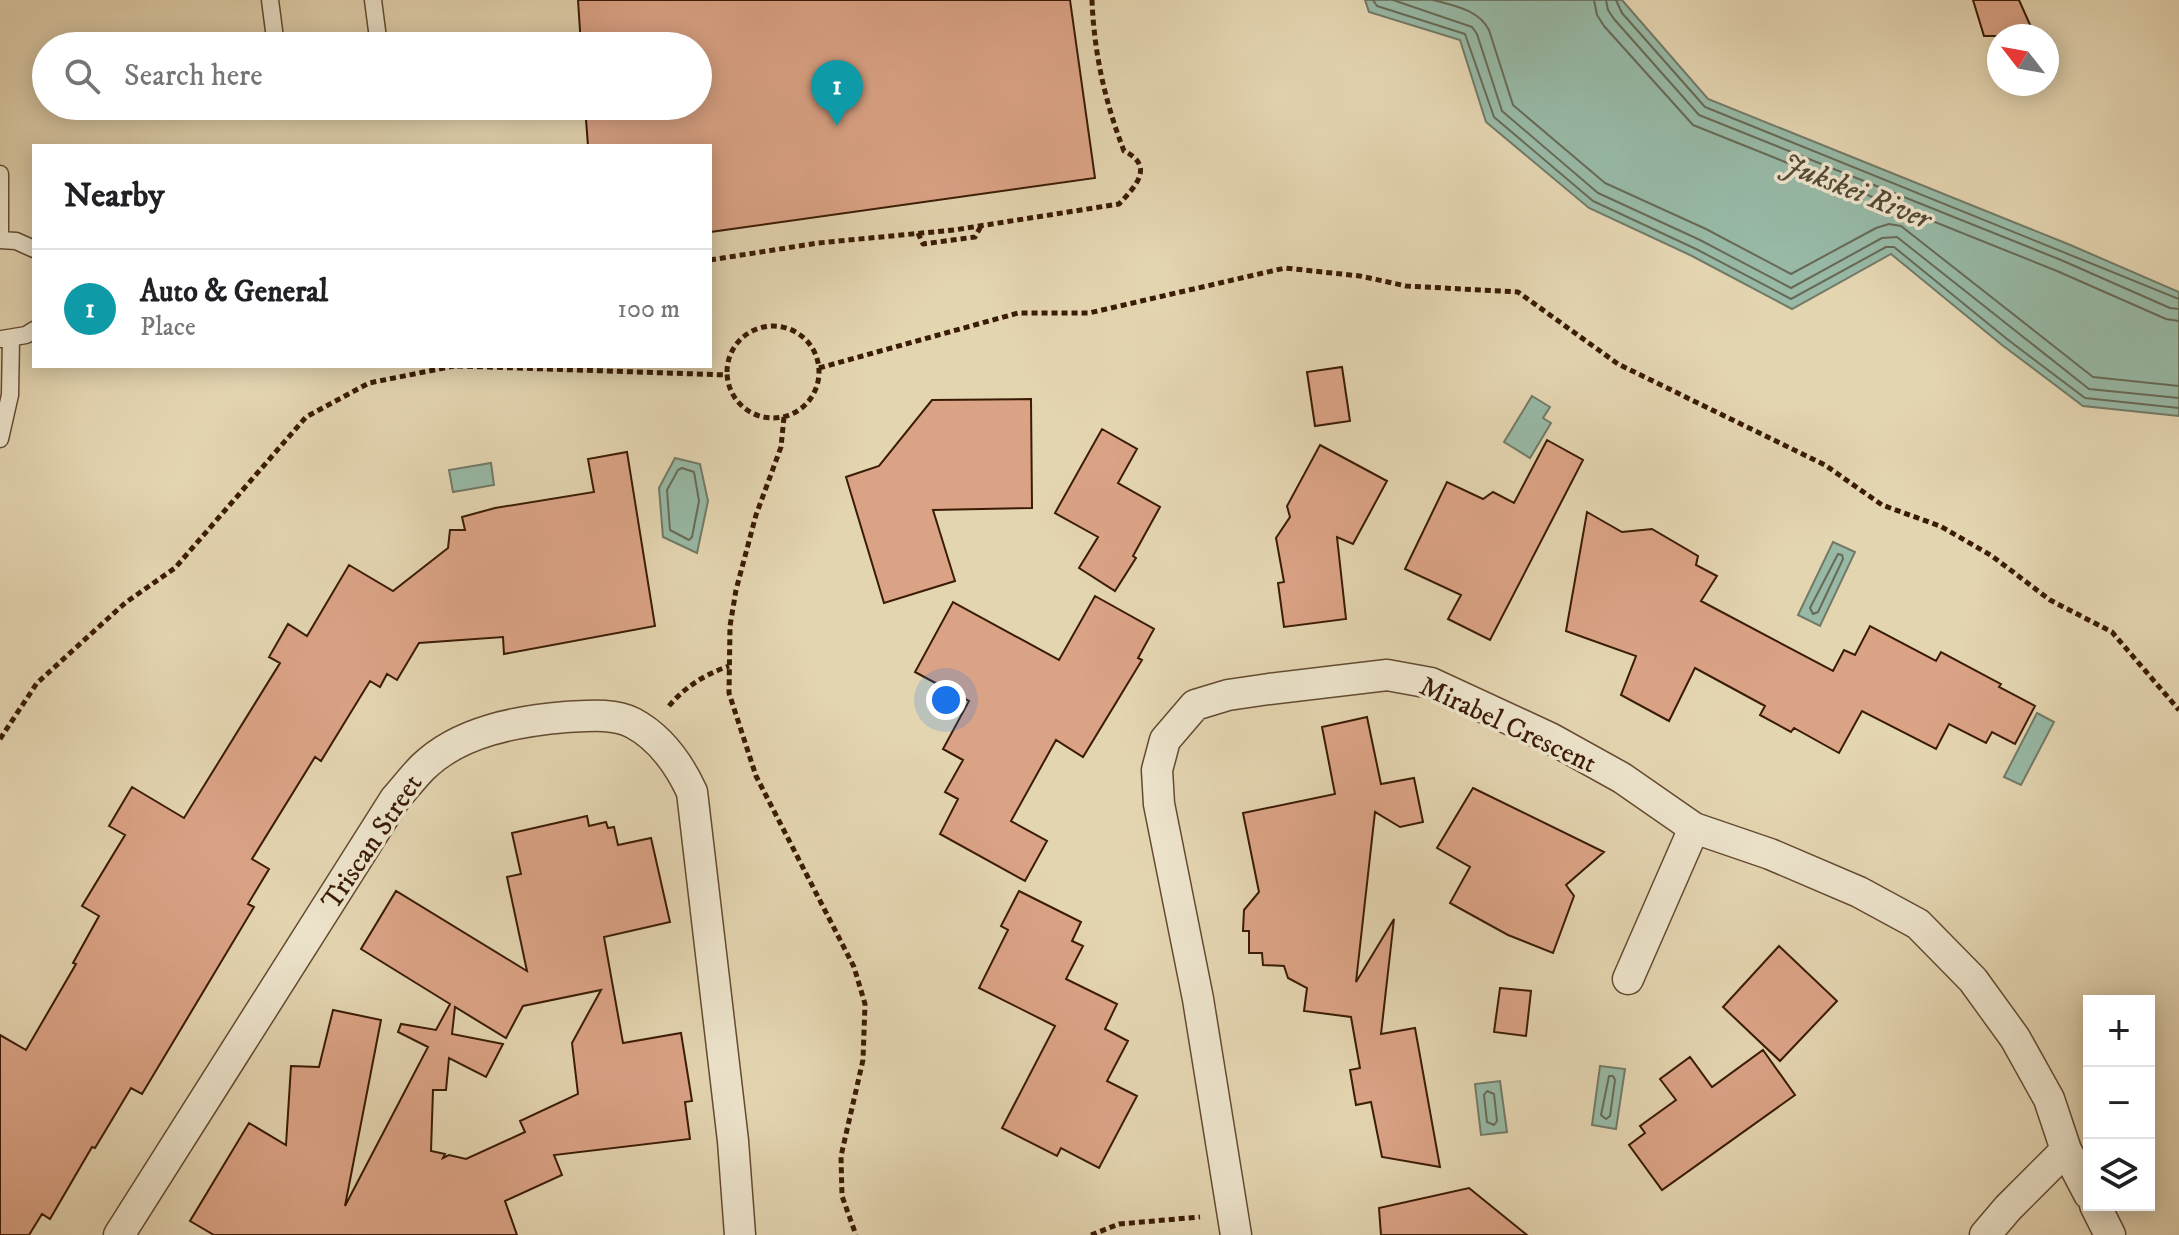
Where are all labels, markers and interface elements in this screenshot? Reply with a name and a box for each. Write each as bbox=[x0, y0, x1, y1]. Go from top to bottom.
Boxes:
north arrow bbox=[1987, 24, 2059, 96]
search box bbox=[32, 32, 712, 120]
icon: search bbox=[60, 54, 104, 98]
text: Search here bbox=[124, 58, 263, 95]
pin: 1 bbox=[811, 60, 863, 126]
water label: Jukskei River bbox=[1776, 145, 1938, 239]
text: Nearby bbox=[64, 175, 165, 217]
text: Auto & General bbox=[140, 274, 328, 311]
text: 1 bbox=[85, 293, 95, 326]
text: 100 m bbox=[617, 293, 680, 326]
text: Place bbox=[140, 311, 196, 344]
street label: Mirabel Crescent bbox=[1414, 669, 1602, 781]
your location bbox=[926, 680, 966, 720]
street label: Triscan Street bbox=[314, 767, 430, 917]
map controls bbox=[2083, 995, 2155, 1211]
button: + bbox=[2083, 995, 2155, 1067]
button: − bbox=[2083, 1067, 2155, 1139]
button: layers bbox=[2083, 1139, 2155, 1211]

